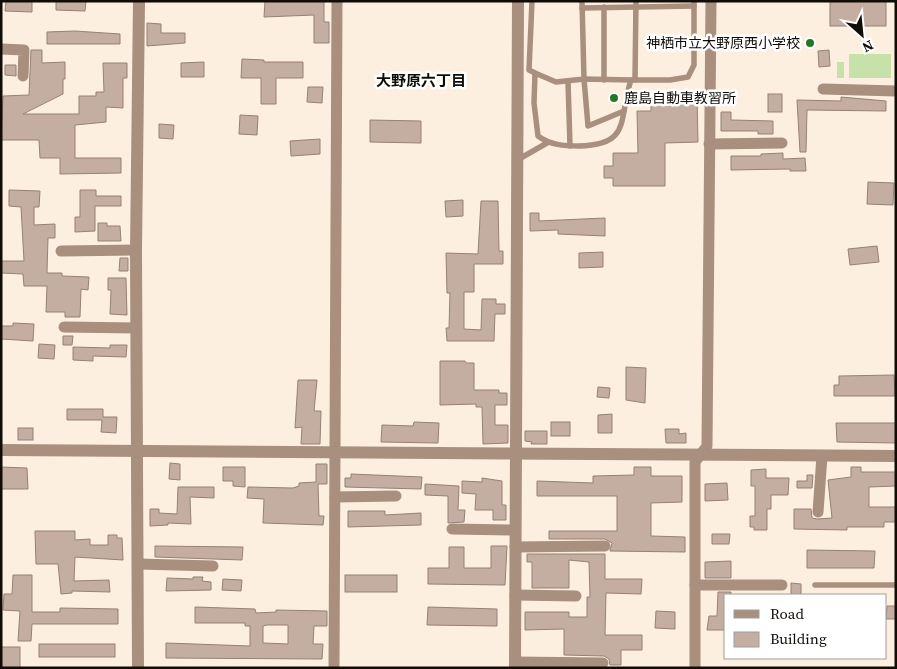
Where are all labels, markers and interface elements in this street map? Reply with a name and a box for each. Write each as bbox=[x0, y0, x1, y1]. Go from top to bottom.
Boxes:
north arrow bbox=[837, 10, 887, 60]
place label: 神栖市立大野原西小学校 bbox=[646, 33, 800, 53]
text: N bbox=[859, 35, 877, 58]
marker: 神栖市立大野原西小学校 bbox=[804, 37, 816, 49]
district label: 大野原六丁目 bbox=[376, 70, 466, 91]
place label: 鹿島自動車教習所 bbox=[624, 88, 736, 108]
marker: 鹿島自動車教習所 bbox=[608, 92, 620, 104]
legend bbox=[724, 594, 887, 659]
text: Road bbox=[770, 603, 804, 624]
text: Building bbox=[770, 628, 827, 649]

